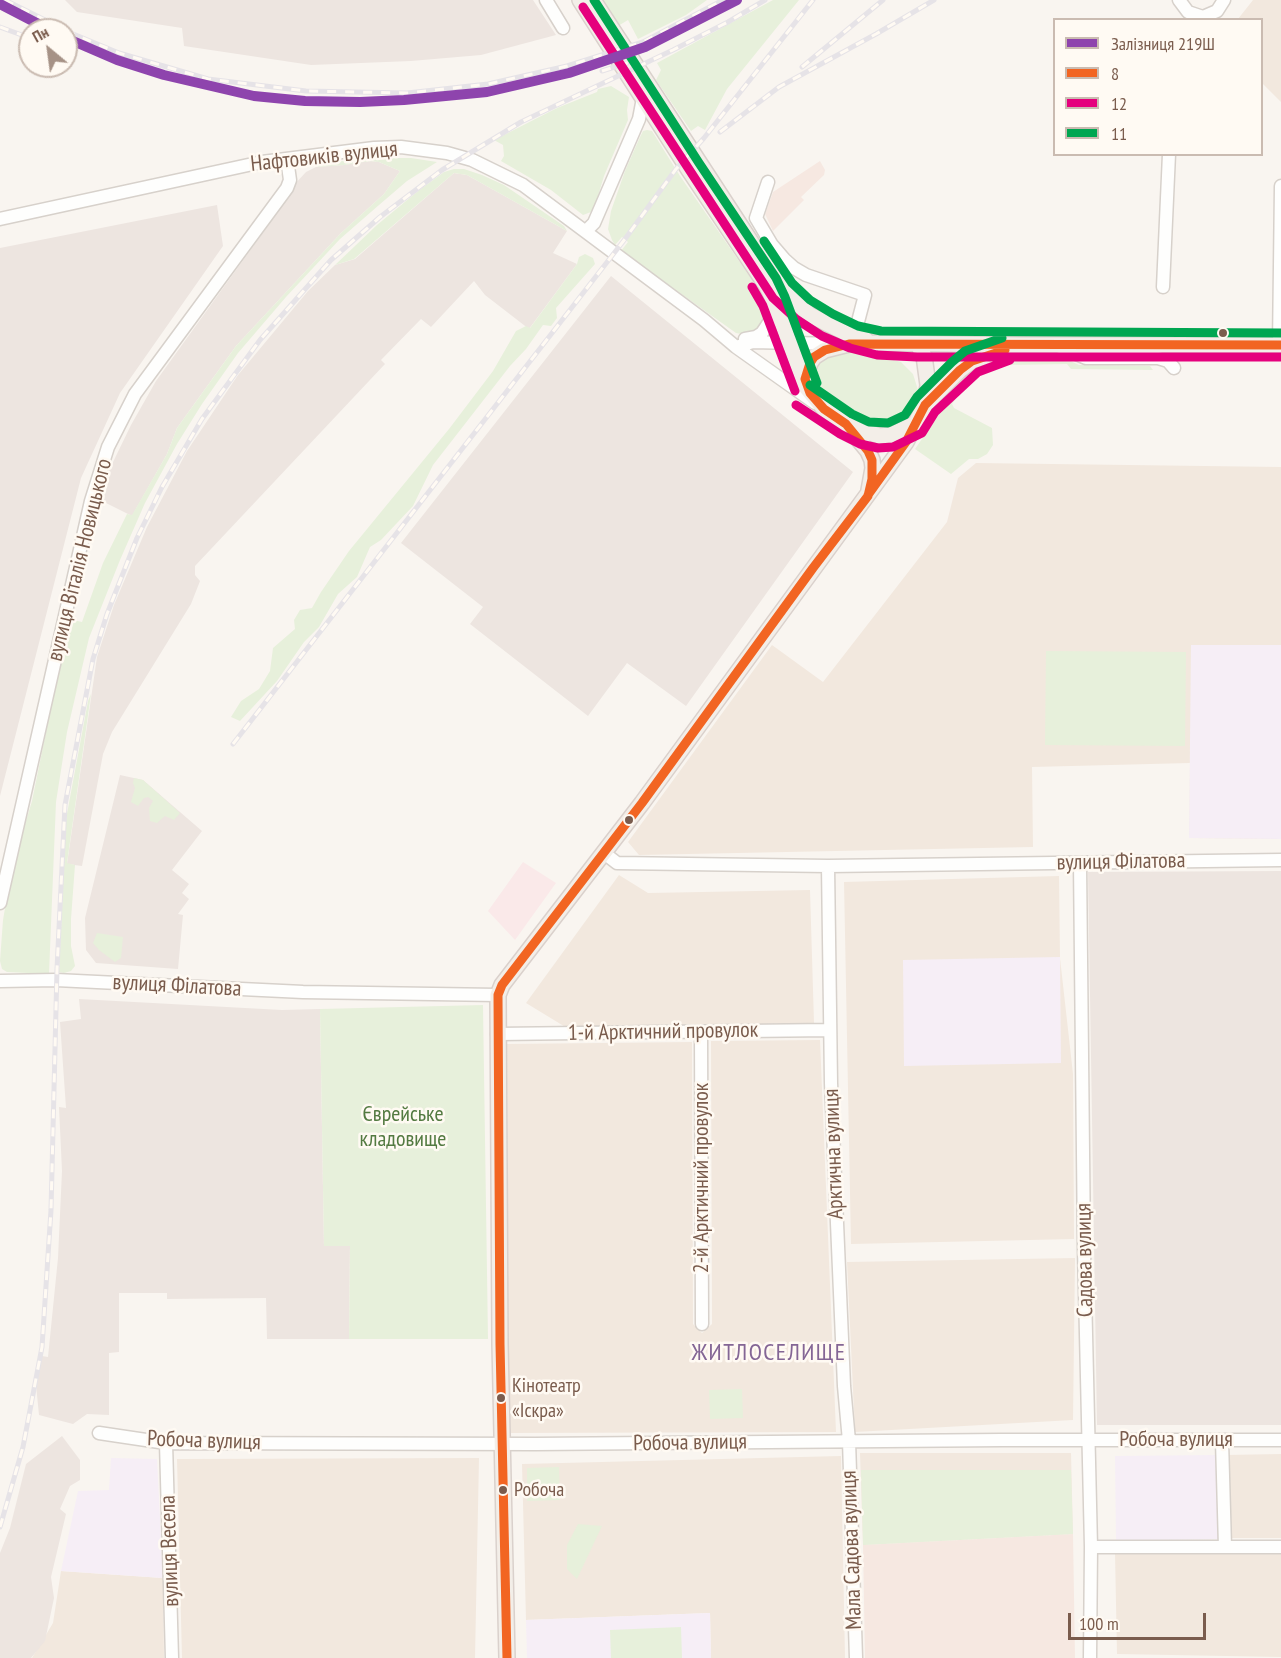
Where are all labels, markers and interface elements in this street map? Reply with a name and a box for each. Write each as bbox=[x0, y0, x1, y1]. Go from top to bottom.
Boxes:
north arrow bbox=[18, 18, 78, 78]
legend bbox=[1053, 18, 1263, 156]
text: Пн bbox=[29, 22, 52, 47]
text: Залізниця 219Ш bbox=[1111, 32, 1215, 55]
text: 8 bbox=[1111, 62, 1119, 85]
text: 12 bbox=[1111, 92, 1127, 115]
text: 11 bbox=[1111, 122, 1127, 145]
street label: Нафтовиків вулиця bbox=[249, 136, 399, 178]
unlabelled marker bbox=[1217, 327, 1229, 339]
street label: вулиця Віталія Новицького bbox=[42, 456, 118, 664]
unlabelled marker bbox=[623, 814, 635, 826]
street label: вулиця Філатова bbox=[1056, 848, 1186, 876]
street label: вулиця Філатова bbox=[112, 969, 242, 1003]
street label: 1-й Арктичний провулок bbox=[568, 1017, 758, 1047]
street label: 2-й Арктичний провулок bbox=[689, 1083, 715, 1273]
street label: Арктична вулиця bbox=[819, 1088, 849, 1220]
park label: Єврейське кладовище bbox=[360, 1102, 446, 1154]
street label: Садова вулиця bbox=[1071, 1203, 1099, 1317]
district label: ЖИТЛОСЕЛИЩЕ bbox=[691, 1339, 847, 1367]
place label: Кінотеатр «Іскра» bbox=[512, 1374, 581, 1421]
marker: Кінотеатр «Іскра» bbox=[495, 1392, 507, 1404]
street label: Робоча вулиця bbox=[147, 1426, 261, 1456]
street label: Робоча вулиця bbox=[1119, 1427, 1233, 1453]
street label: Робоча вулиця bbox=[633, 1429, 747, 1457]
street label: Мала Садова вулиця bbox=[836, 1470, 868, 1630]
place label: Робоча bbox=[514, 1478, 564, 1502]
marker: Робоча bbox=[497, 1484, 509, 1496]
street label: вулиця Весела bbox=[155, 1495, 185, 1607]
scale bar bbox=[1071, 1601, 1209, 1639]
text: 100 m bbox=[1079, 1612, 1119, 1635]

